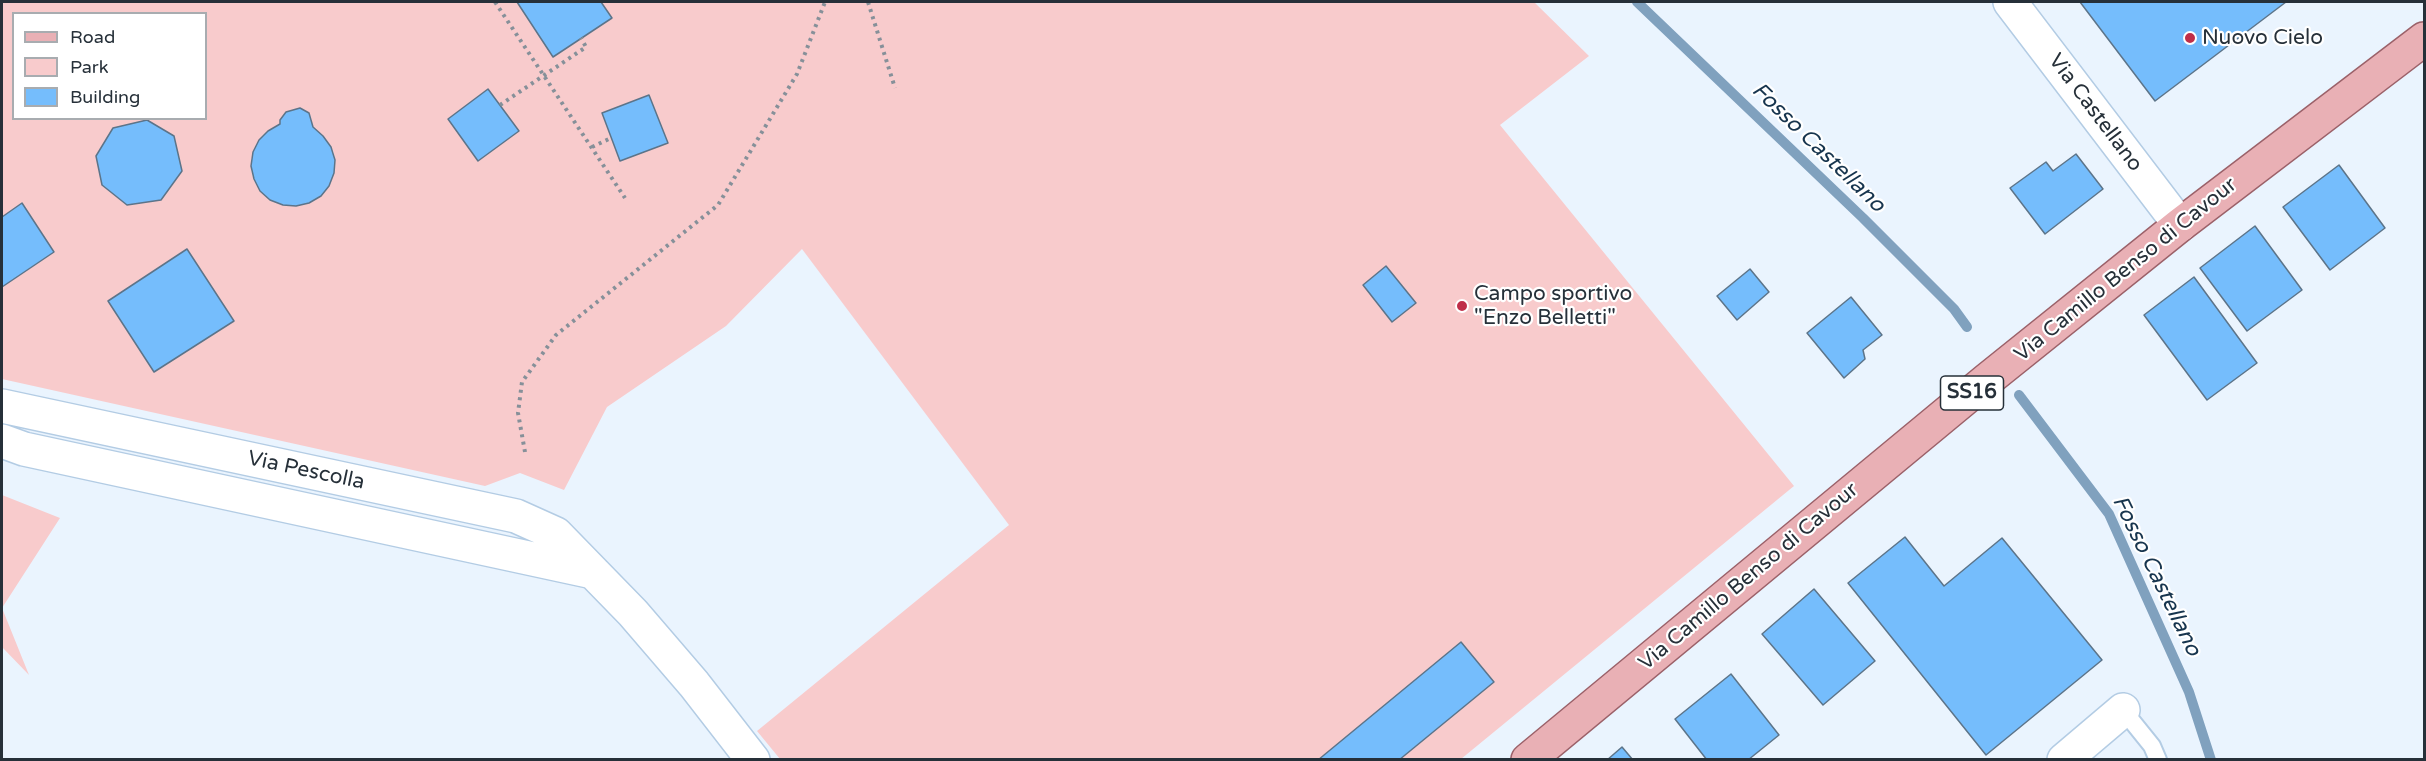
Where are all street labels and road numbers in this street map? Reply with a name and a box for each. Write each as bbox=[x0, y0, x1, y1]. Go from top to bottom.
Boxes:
street label: Via Castellano bbox=[2043, 49, 2147, 177]
street label: Via Camillo Benso di Cavour bbox=[2010, 173, 2242, 367]
road number: SS16 bbox=[1940, 376, 2004, 410]
street label: Via Pescolla bbox=[245, 446, 367, 496]
street label: Via Camillo Benso di Cavour bbox=[1634, 478, 1864, 676]

